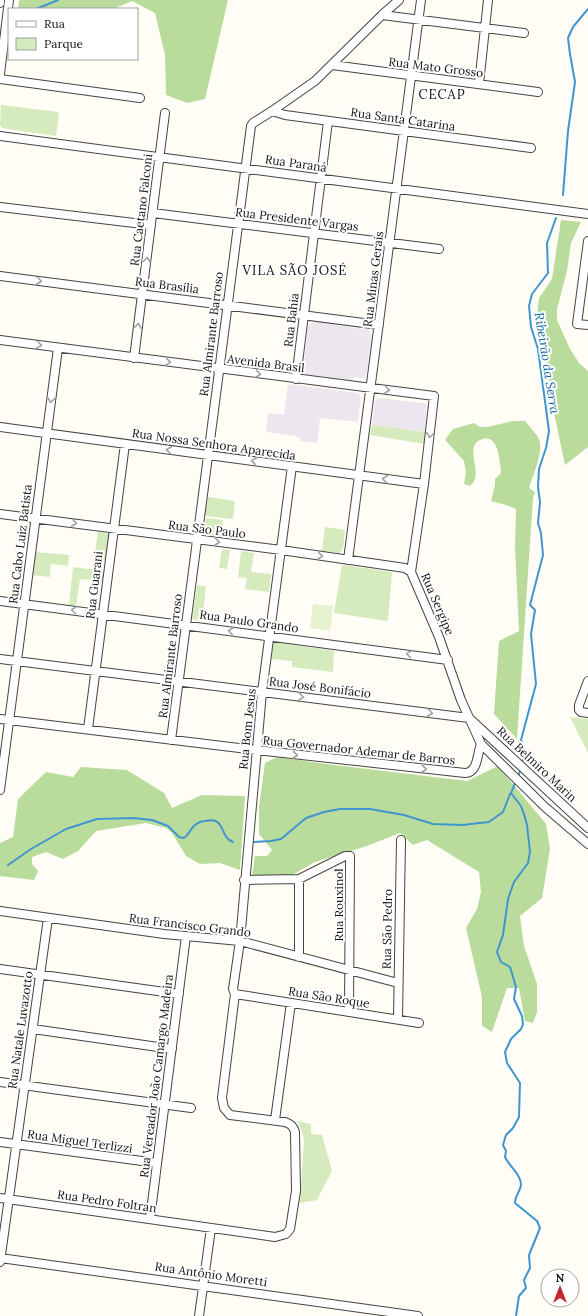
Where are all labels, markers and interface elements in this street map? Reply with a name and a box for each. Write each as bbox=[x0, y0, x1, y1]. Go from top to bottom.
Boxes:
legend bbox=[8, 8, 138, 60]
text: Rua bbox=[44, 16, 65, 31]
text: Parque bbox=[44, 36, 84, 51]
street label: Rua Mato Grosso bbox=[388, 54, 484, 80]
district label: CECAP bbox=[418, 86, 466, 103]
street label: Rua Santa Catarina bbox=[350, 104, 456, 134]
street label: Rua Paraná bbox=[264, 151, 328, 175]
street label: Rua Caetano Falconi bbox=[127, 153, 155, 267]
street label: Rua Presidente Vargas bbox=[234, 204, 360, 234]
street label: Rua Minas Gerais bbox=[360, 230, 386, 328]
one-way arrow bbox=[142, 257, 151, 263]
district label: VILA SÃO JOSÉ bbox=[242, 262, 347, 279]
street label: Rua Almirante Barroso bbox=[196, 271, 226, 397]
street label: Rua Brasília bbox=[134, 274, 200, 296]
one-way arrow bbox=[36, 276, 42, 285]
street label: Rua Bahia bbox=[280, 292, 302, 348]
water label: Ribeirão da Serra bbox=[531, 311, 564, 416]
one-way arrow bbox=[133, 323, 142, 329]
one-way arrow bbox=[36, 340, 42, 349]
street label: Avenida Brasil bbox=[225, 351, 306, 375]
one-way arrow bbox=[164, 357, 171, 366]
one-way arrow bbox=[255, 369, 261, 378]
one-way arrow bbox=[384, 385, 390, 394]
one-way arrow bbox=[47, 397, 56, 403]
street label: Rua Nossa Senhora Aparecida bbox=[131, 425, 297, 463]
one-way arrow bbox=[426, 432, 435, 438]
one-way arrow bbox=[166, 446, 172, 455]
one-way arrow bbox=[251, 457, 257, 466]
one-way arrow bbox=[382, 475, 388, 484]
street label: Rua Cabo Luiz Batista bbox=[5, 483, 35, 605]
street label: Rua São Paulo bbox=[167, 517, 247, 541]
one-way arrow bbox=[71, 518, 77, 527]
one-way arrow bbox=[214, 537, 220, 546]
street label: Rua Guarani bbox=[82, 550, 106, 620]
one-way arrow bbox=[317, 551, 323, 560]
street label: Rua Sergipe bbox=[418, 570, 458, 638]
street label: Rua Almirante Barroso bbox=[155, 593, 185, 719]
one-way arrow bbox=[71, 606, 77, 615]
street label: Rua Paulo Grando bbox=[198, 607, 300, 635]
one-way arrow bbox=[228, 627, 234, 636]
one-way arrow bbox=[406, 650, 412, 659]
street label: Rua José Bonifácio bbox=[268, 673, 372, 701]
street label: Rua Bom Jesus bbox=[235, 687, 259, 770]
one-way arrow bbox=[298, 692, 304, 701]
one-way arrow bbox=[427, 708, 433, 717]
street label: Rua Belmiro Marin bbox=[494, 723, 580, 805]
street label: Rua Governador Ademar de Barros bbox=[262, 732, 457, 768]
one-way arrow bbox=[292, 750, 298, 759]
one-way arrow bbox=[421, 764, 427, 773]
street label: Rua Rouxinol bbox=[331, 869, 346, 942]
street label: Rua São Pedro bbox=[379, 889, 395, 969]
street label: Rua Francisco Grando bbox=[128, 910, 252, 940]
street label: Rua Natale Luvazotto bbox=[4, 970, 36, 1090]
street label: Rua Vereador João Camargo Madeira bbox=[136, 973, 176, 1179]
street label: Rua São Roque bbox=[287, 983, 371, 1011]
street label: Rua Miguel Terlizzi bbox=[26, 1126, 134, 1156]
street label: Rua Pedro Foltran bbox=[56, 1187, 158, 1215]
street label: Rua Antônio Moretti bbox=[154, 1259, 268, 1289]
north arrow bbox=[540, 1268, 580, 1308]
text: N bbox=[556, 1271, 565, 1285]

